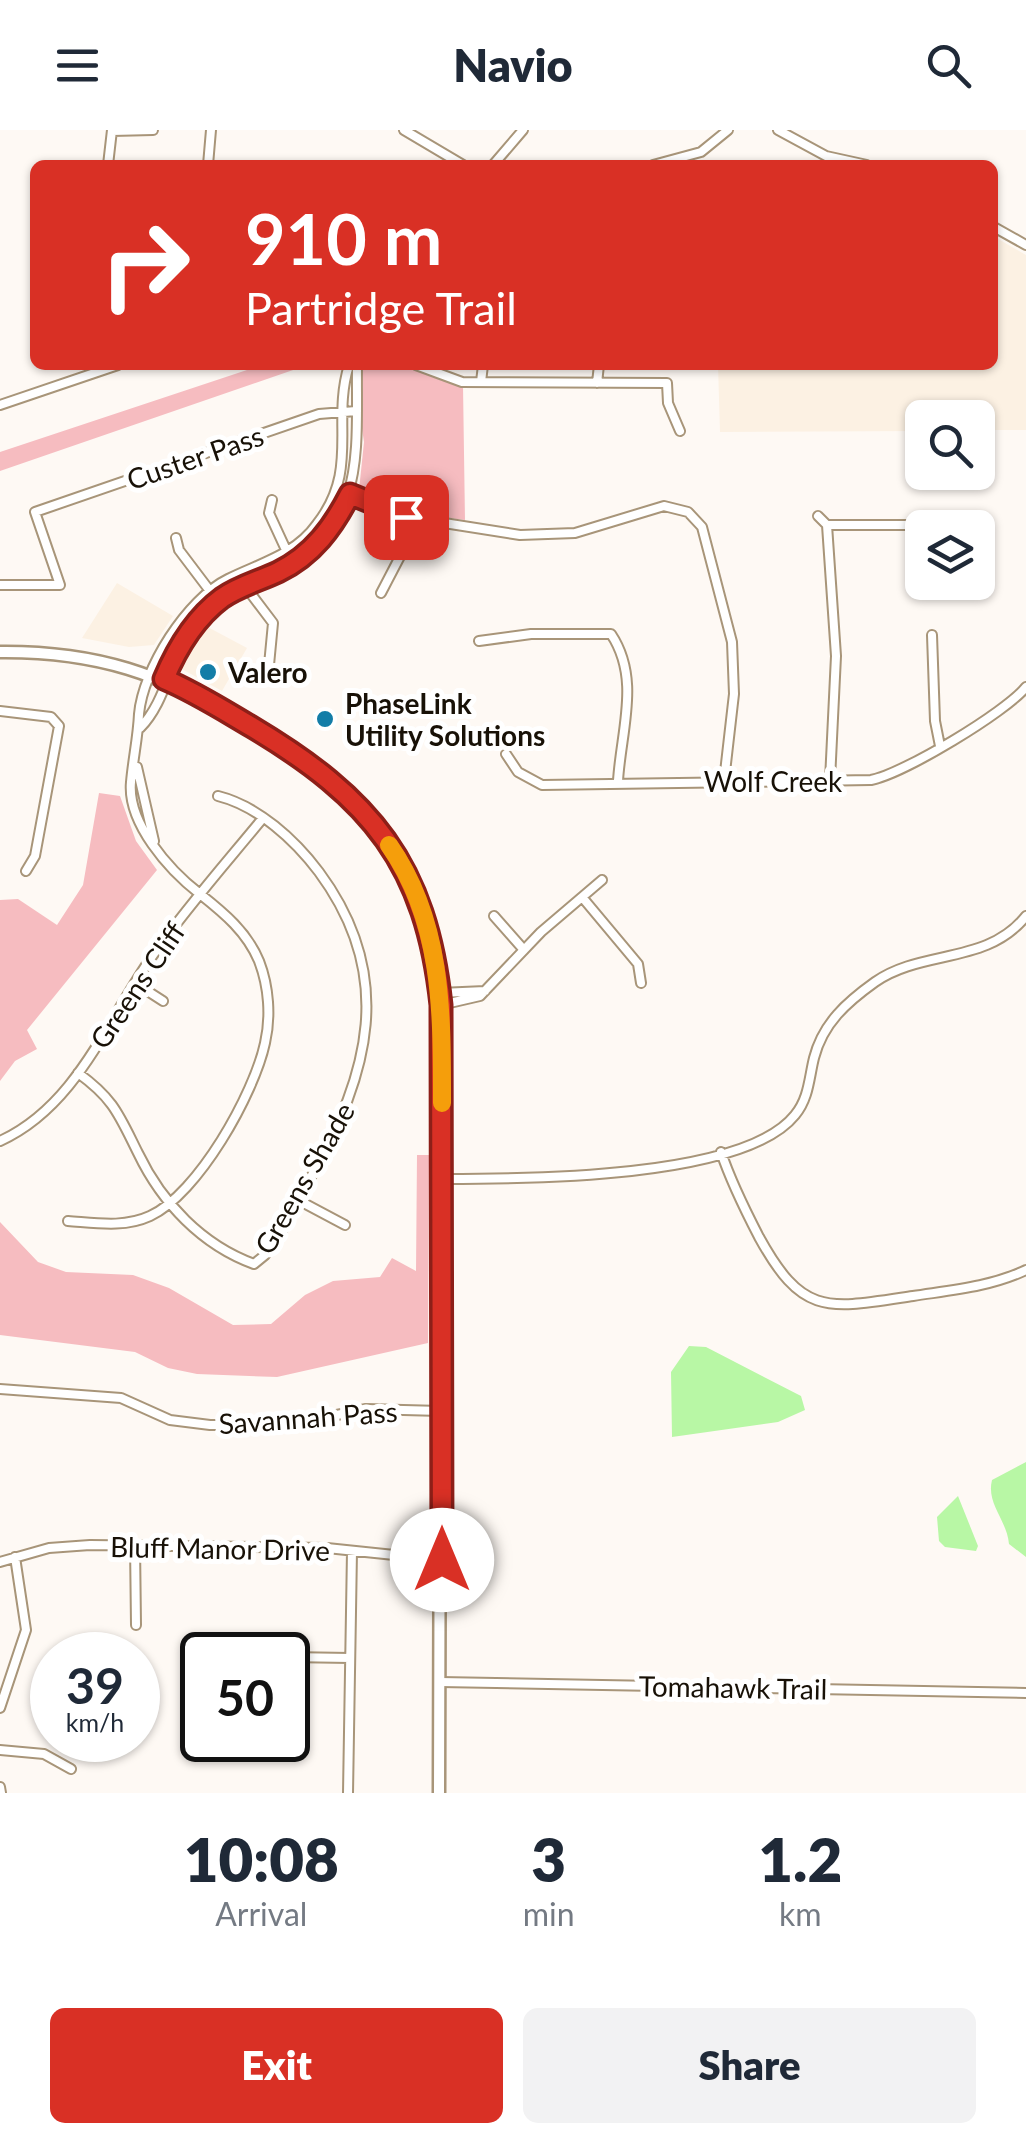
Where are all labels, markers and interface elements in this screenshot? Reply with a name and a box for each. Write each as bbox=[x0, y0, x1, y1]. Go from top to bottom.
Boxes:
icon: menu bbox=[50, 38, 105, 93]
text: Navio bbox=[453, 38, 573, 92]
icon: search bbox=[921, 38, 976, 93]
text: 910 m bbox=[245, 196, 442, 280]
icon: right bbox=[80, 200, 210, 330]
text: Partridge Trail bbox=[245, 281, 517, 335]
map controls bbox=[905, 400, 995, 600]
button: search bbox=[905, 400, 995, 490]
street label: Custer Pass bbox=[122, 418, 268, 496]
pin bbox=[364, 475, 449, 560]
icon: arrive bbox=[379, 490, 434, 545]
button: layers bbox=[905, 510, 995, 600]
place label: Valero bbox=[227, 655, 308, 689]
marker: Valero bbox=[197, 661, 219, 683]
place label: PhaseLink Utility Solutions bbox=[345, 686, 545, 752]
marker: PhaseLink Utility Solutions bbox=[314, 708, 336, 730]
street label: Wolf Creek bbox=[704, 764, 843, 798]
street label: Greens Cliff bbox=[82, 915, 192, 1055]
street label: Greens Shade bbox=[247, 1096, 361, 1260]
street label: Savannah Pass bbox=[217, 1394, 399, 1440]
position arrow bbox=[390, 1508, 494, 1612]
street label: Bluff Manor Drive bbox=[110, 1529, 330, 1567]
speed limit sign: 50 bbox=[180, 1632, 310, 1762]
text: 39 bbox=[66, 1655, 124, 1715]
street label: Tomahawk Trail bbox=[638, 1668, 828, 1706]
text: km/h bbox=[66, 1707, 124, 1737]
text: 10:08 bbox=[184, 1823, 339, 1895]
text: 3 bbox=[531, 1823, 566, 1895]
text: 1.2 bbox=[758, 1823, 842, 1895]
text: Arrival bbox=[215, 1894, 307, 1933]
text: min bbox=[523, 1894, 575, 1933]
text: km bbox=[779, 1894, 822, 1933]
button: Exit bbox=[50, 2008, 503, 2123]
button: Share bbox=[523, 2008, 976, 2123]

